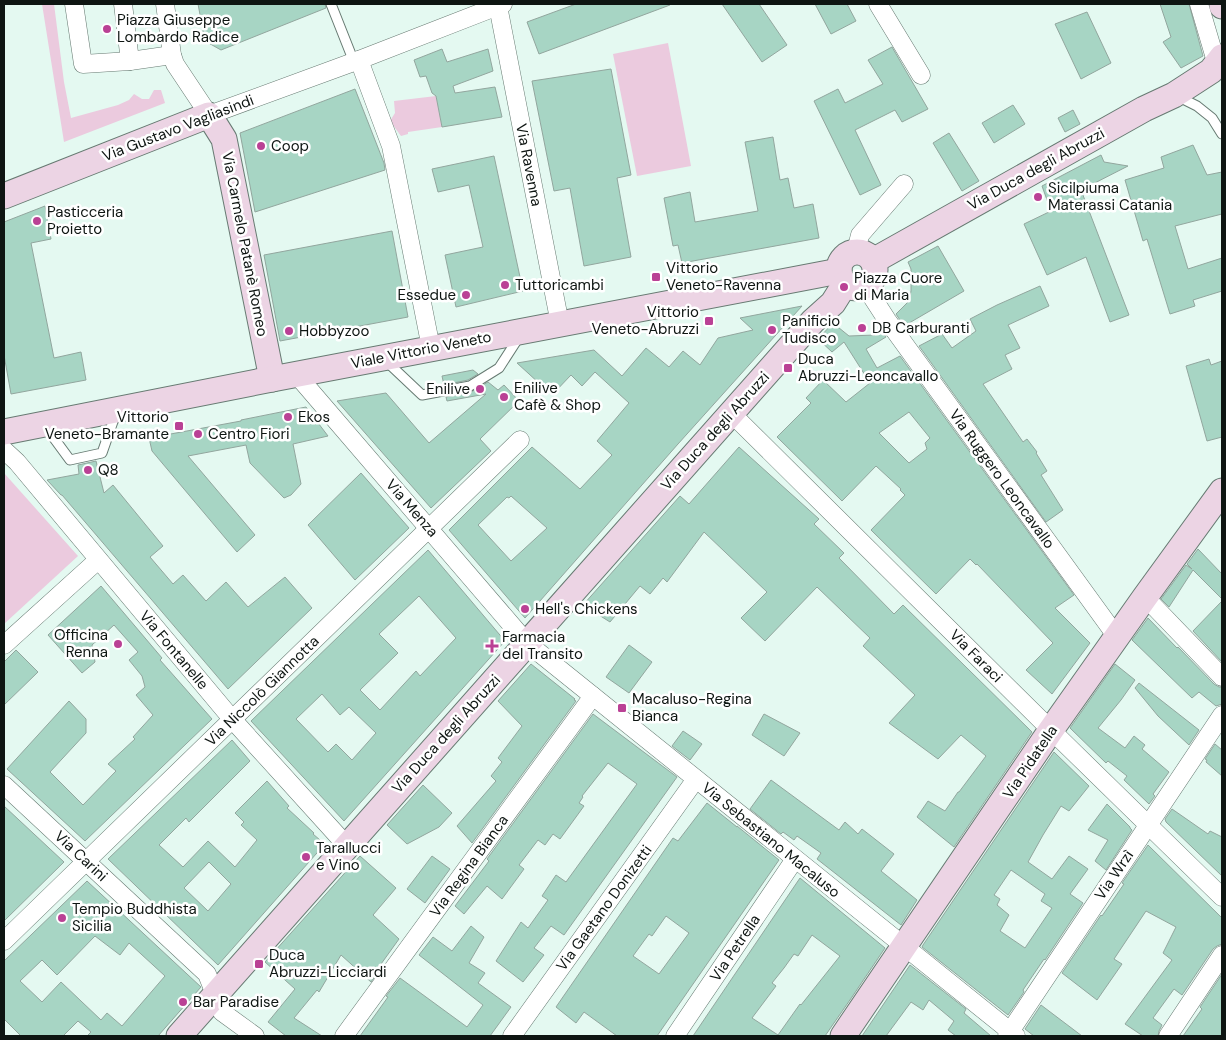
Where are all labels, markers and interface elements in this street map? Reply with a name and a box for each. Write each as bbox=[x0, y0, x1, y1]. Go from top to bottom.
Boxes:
place label: Piazza Giuseppe Lombardo Radice bbox=[117, 10, 239, 47]
marker: Piazza Giuseppe Lombardo Radice bbox=[101, 23, 113, 35]
street label: Via Gustavo Vagliasindi bbox=[99, 90, 257, 166]
street label: Via Ravenna bbox=[511, 122, 547, 208]
street label: Via Duca degli Abruzzi bbox=[964, 123, 1108, 215]
place label: Coop bbox=[271, 136, 309, 156]
marker: Coop bbox=[255, 140, 267, 152]
street label: Via Carmelo Patanè Romeo bbox=[217, 150, 273, 338]
place label: Sicilpiuma Materassi Catania bbox=[1048, 178, 1172, 215]
marker: Sicilpiuma Materassi Catania bbox=[1032, 191, 1044, 203]
place label: Pasticceria Proietto bbox=[47, 202, 123, 239]
marker: Pasticceria Proietto bbox=[31, 215, 43, 227]
place label: Vittorio Veneto-Ravenna bbox=[666, 258, 781, 295]
place label: Piazza Cuore di Maria bbox=[854, 268, 942, 305]
marker: Vittorio Veneto-Ravenna bbox=[650, 271, 662, 283]
place label: Tuttoricambi bbox=[515, 275, 604, 295]
marker: Tuttoricambi bbox=[499, 279, 511, 291]
marker: Piazza Cuore di Maria bbox=[838, 281, 850, 293]
place label: Essedue bbox=[397, 285, 456, 305]
marker: Essedue bbox=[460, 289, 472, 301]
place label: Vittorio Veneto-Abruzzi bbox=[591, 302, 699, 339]
place label: Panificio Tudisco bbox=[782, 311, 840, 348]
marker: Vittorio Veneto-Abruzzi bbox=[703, 315, 715, 327]
place label: DB Carburanti bbox=[872, 318, 970, 338]
place label: Hobbyzoo bbox=[299, 321, 369, 341]
marker: DB Carburanti bbox=[856, 322, 868, 334]
marker: Panificio Tudisco bbox=[766, 324, 778, 336]
marker: Hobbyzoo bbox=[283, 325, 295, 337]
street label: Viale Vittorio Veneto bbox=[349, 327, 493, 373]
place label: Duca Abruzzi-Leoncavallo bbox=[798, 349, 938, 386]
marker: Duca Abruzzi-Leoncavallo bbox=[782, 362, 794, 374]
street label: Via Duca degli Abruzzi bbox=[656, 367, 774, 495]
place label: Enilive Cafè & Shop bbox=[514, 378, 601, 415]
place label: Enilive bbox=[426, 379, 470, 399]
marker: Enilive bbox=[474, 383, 486, 395]
marker: Enilive Cafè & Shop bbox=[498, 391, 510, 403]
street label: Via Ruggero Leoncavallo bbox=[945, 405, 1059, 553]
place label: Vittorio Veneto-Bramante bbox=[45, 407, 169, 444]
place label: Ekos bbox=[298, 407, 330, 427]
marker: Ekos bbox=[282, 411, 294, 423]
marker: Vittorio Veneto-Bramante bbox=[173, 420, 185, 432]
place label: Centro Fiori bbox=[208, 424, 290, 444]
marker: Centro Fiori bbox=[192, 428, 204, 440]
place label: Q8 bbox=[98, 460, 119, 480]
marker: Q8 bbox=[82, 464, 94, 476]
street label: Via Menza bbox=[381, 475, 443, 541]
place label: Hell's Chickens bbox=[535, 599, 638, 619]
marker: Hell's Chickens bbox=[519, 603, 531, 615]
street label: Via Fontanelle bbox=[135, 606, 213, 694]
place label: Officina Renna bbox=[54, 625, 108, 662]
street label: Via Faraci bbox=[945, 625, 1007, 687]
place label: Farmacia del Transito bbox=[502, 627, 583, 664]
street label: Via Niccolò Giannotta bbox=[201, 631, 323, 751]
marker: Officina Renna bbox=[112, 638, 124, 650]
marker: Farmacia del Transito bbox=[486, 640, 498, 652]
street label: Via Duca degli Abruzzi bbox=[387, 670, 505, 798]
place label: Macaluso-Regina Bianca bbox=[632, 689, 752, 726]
marker: Macaluso-Regina Bianca bbox=[616, 702, 628, 714]
street label: Via Pidatella bbox=[998, 721, 1062, 803]
street label: Via Sebastiano Macaluso bbox=[698, 778, 845, 902]
street label: Via Regina Bianca bbox=[425, 811, 513, 921]
street label: Via Carini bbox=[50, 826, 112, 886]
place label: Tarallucci e Vino bbox=[316, 838, 381, 875]
street label: Via Gaetano Donizetti bbox=[552, 841, 656, 975]
street label: Via Wrzì bbox=[1090, 846, 1138, 904]
marker: Tarallucci e Vino bbox=[300, 851, 312, 863]
place label: Tempio Buddhista Sicilia bbox=[72, 899, 197, 936]
street label: Via Petrella bbox=[705, 911, 765, 985]
marker: Tempio Buddhista Sicilia bbox=[56, 912, 68, 924]
place label: Duca Abruzzi-Licciardi bbox=[269, 945, 387, 982]
marker: Duca Abruzzi-Licciardi bbox=[253, 958, 265, 970]
place label: Bar Paradise bbox=[193, 992, 279, 1012]
marker: Bar Paradise bbox=[177, 996, 189, 1008]

